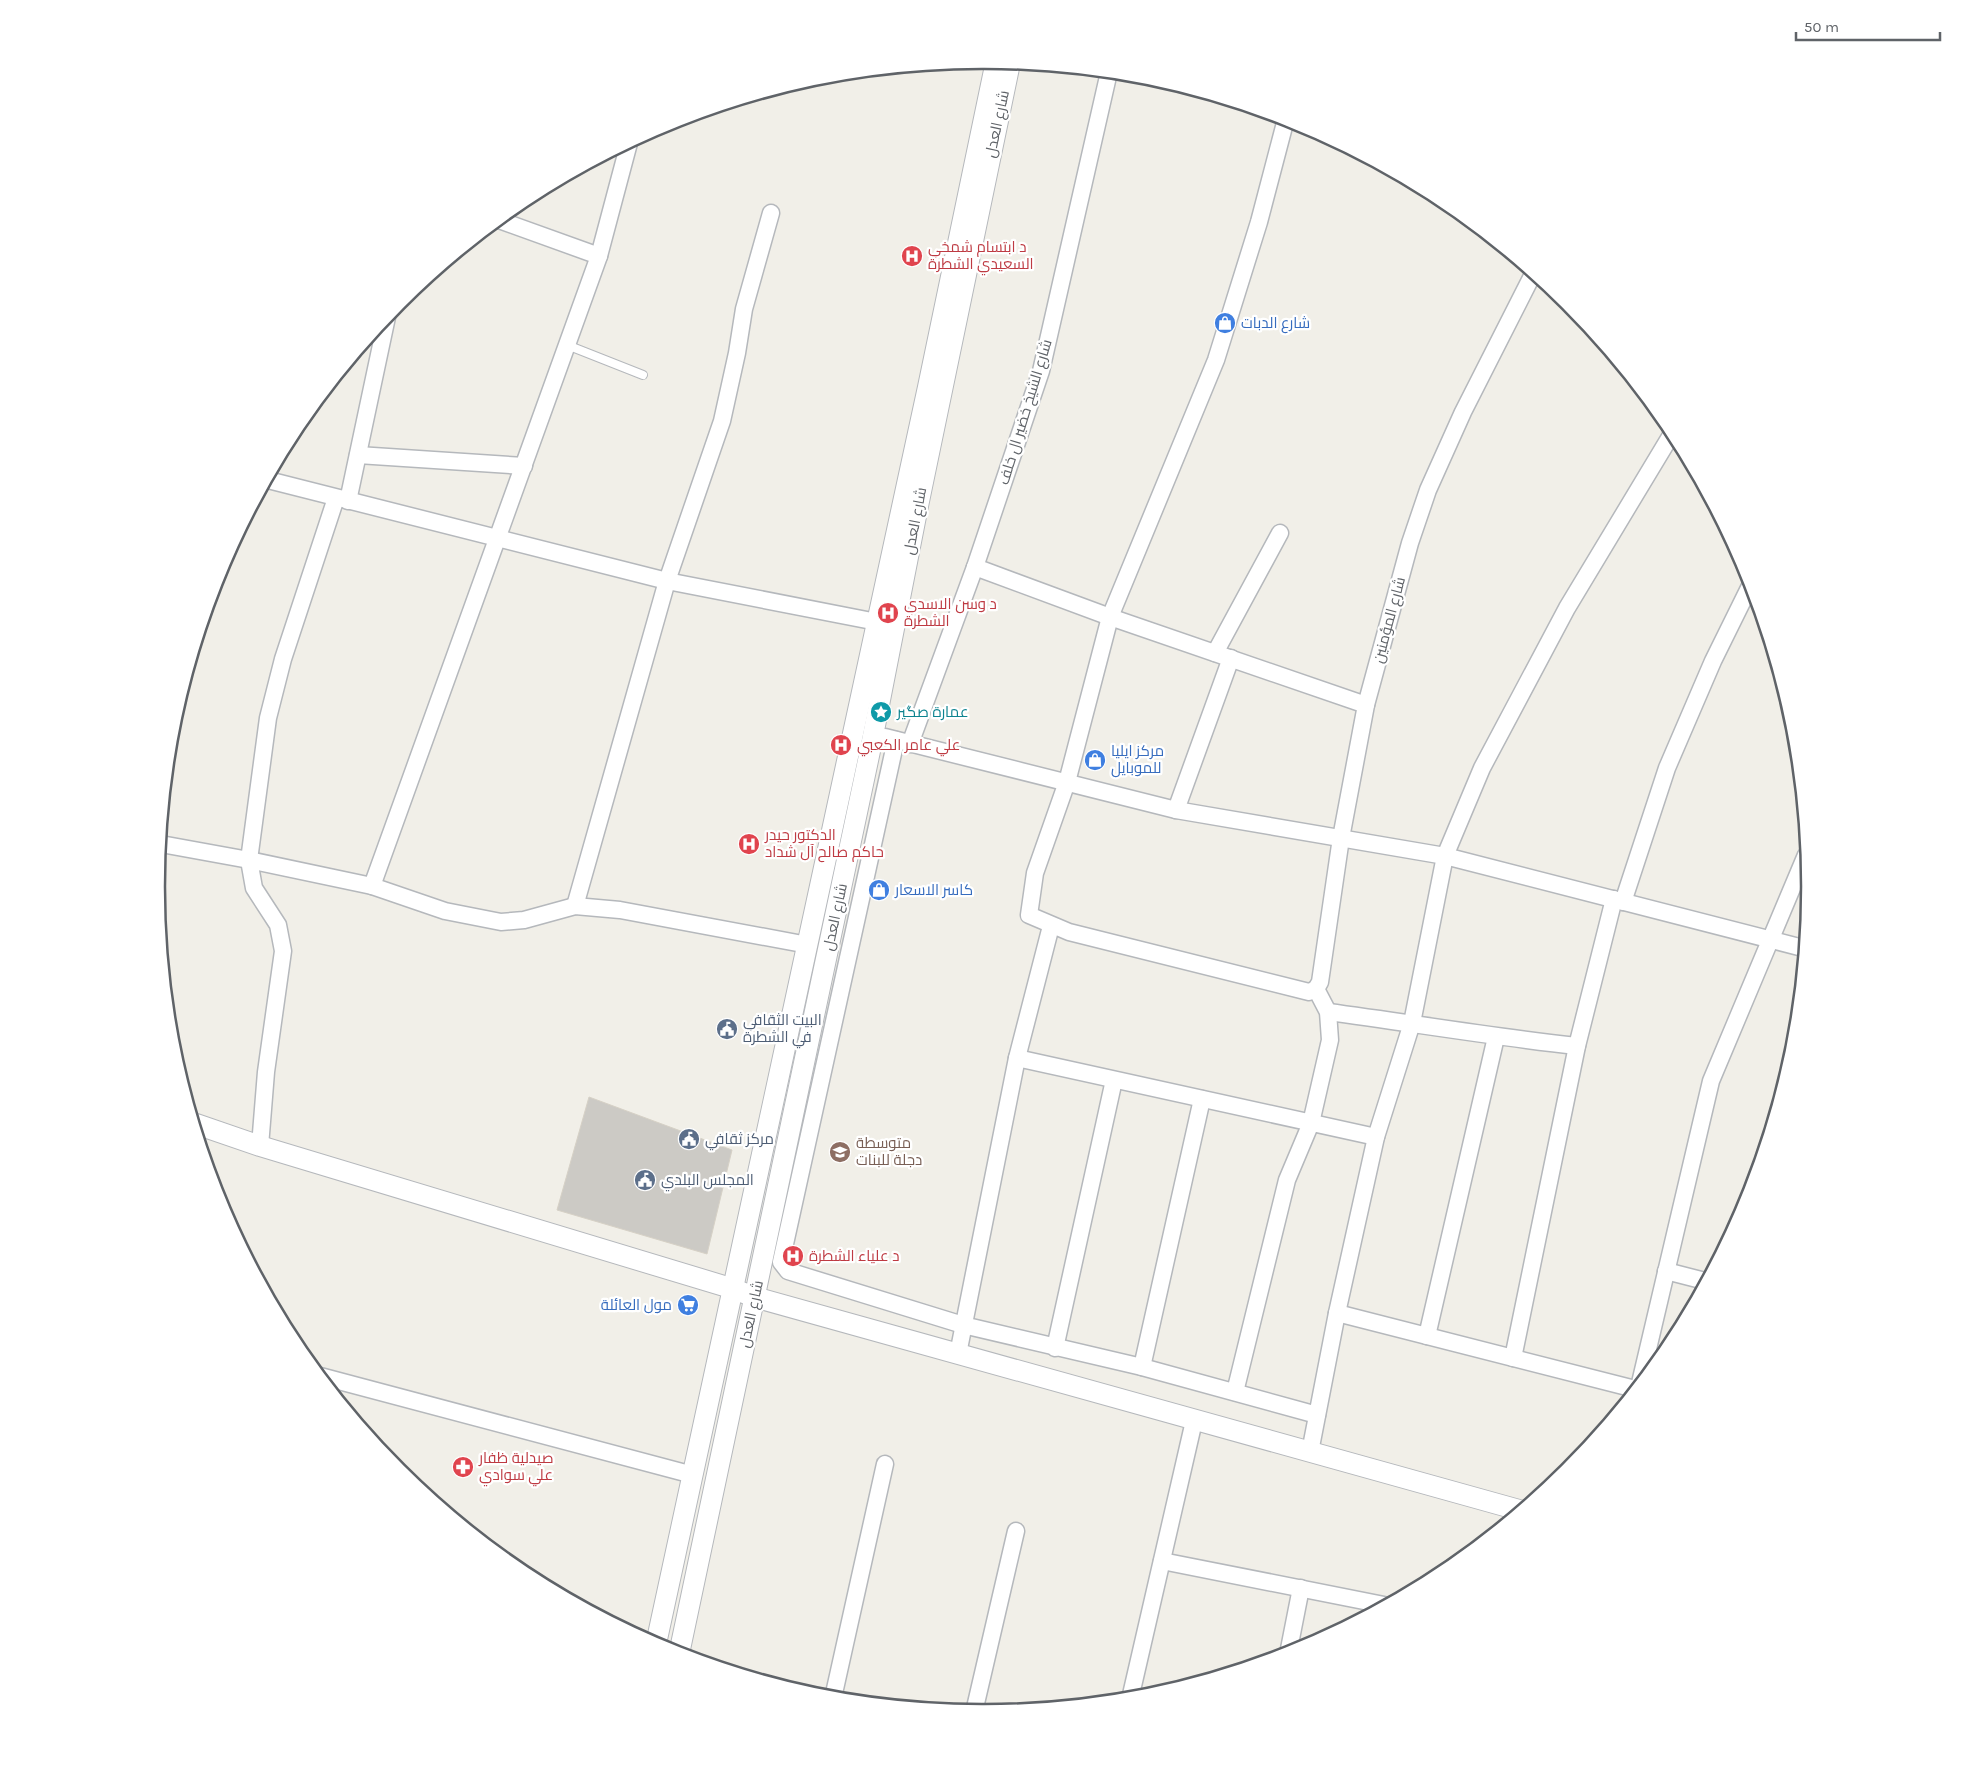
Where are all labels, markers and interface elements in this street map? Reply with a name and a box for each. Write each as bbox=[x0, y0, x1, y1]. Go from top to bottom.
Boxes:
scale bar bbox=[1796, 10, 1940, 42]
text: 50 m bbox=[1804, 18, 1839, 36]
street label: شارع العدل bbox=[981, 89, 1015, 160]
place label: د ابتسام شمخي السعيدي الشطرة bbox=[928, 238, 1034, 276]
hospital icon: د ابتسام شمخي السعيدي الشطرة bbox=[900, 244, 924, 268]
shop icon: شارع الدبات bbox=[1213, 311, 1237, 335]
place label: شارع الدبات bbox=[1241, 314, 1310, 334]
street label: شارع الشيخ خضير ال خلف bbox=[994, 337, 1058, 487]
street label: شارع العدل bbox=[900, 486, 932, 557]
street label: شارع المؤمنين bbox=[1369, 575, 1411, 666]
place label: د وسن الاسدي الشطرة bbox=[904, 595, 997, 630]
hospital icon: د وسن الاسدي الشطرة bbox=[876, 601, 900, 625]
place icon: عمارة صگير bbox=[869, 700, 893, 724]
place label: عمارة صگير bbox=[896, 703, 969, 721]
hospital icon: علي عامر الكعبي bbox=[829, 733, 853, 757]
place label: علي عامر الكعبي bbox=[857, 736, 960, 757]
place label: مركز ايليا للموبايل bbox=[1111, 742, 1164, 778]
shop icon: مركز ايليا للموبايل bbox=[1083, 748, 1107, 772]
place label: الدكتور حيدر حاكم صالح آل شداد bbox=[764, 826, 884, 863]
hospital icon: الدكتور حيدر حاكم صالح آل شداد bbox=[737, 832, 761, 856]
shop icon: كاسر الاسعار bbox=[867, 878, 891, 902]
place label: كاسر الاسعار bbox=[894, 881, 973, 899]
street label: شارع العدل bbox=[819, 882, 853, 953]
place label: البيت الثقافي في الشطرة bbox=[743, 1011, 822, 1049]
public building icon: البيت الثقافي في الشطرة bbox=[715, 1017, 739, 1041]
public building icon: مركز ثقافي bbox=[677, 1127, 701, 1151]
place label: مركز ثقافي bbox=[705, 1130, 774, 1151]
place label: متوسطة دجلة للبنات bbox=[856, 1134, 922, 1169]
school or university icon: متوسطة دجلة للبنات bbox=[828, 1140, 852, 1164]
public building icon: المجلس البلدي bbox=[633, 1168, 657, 1192]
place label: المجلس البلدي bbox=[661, 1171, 754, 1192]
hospital icon: د علياء الشطرة bbox=[781, 1244, 805, 1268]
place label: د علياء الشطرة bbox=[809, 1247, 899, 1265]
street label: شارع العدل bbox=[735, 1279, 769, 1350]
supermarket icon: مول العائلة bbox=[676, 1293, 700, 1317]
place label: مول العائلة bbox=[601, 1296, 672, 1314]
place label: صيدلية ظفار علي سوادي bbox=[478, 1449, 554, 1487]
pharmacy icon: صيدلية ظفار علي سوادي bbox=[451, 1455, 475, 1479]

